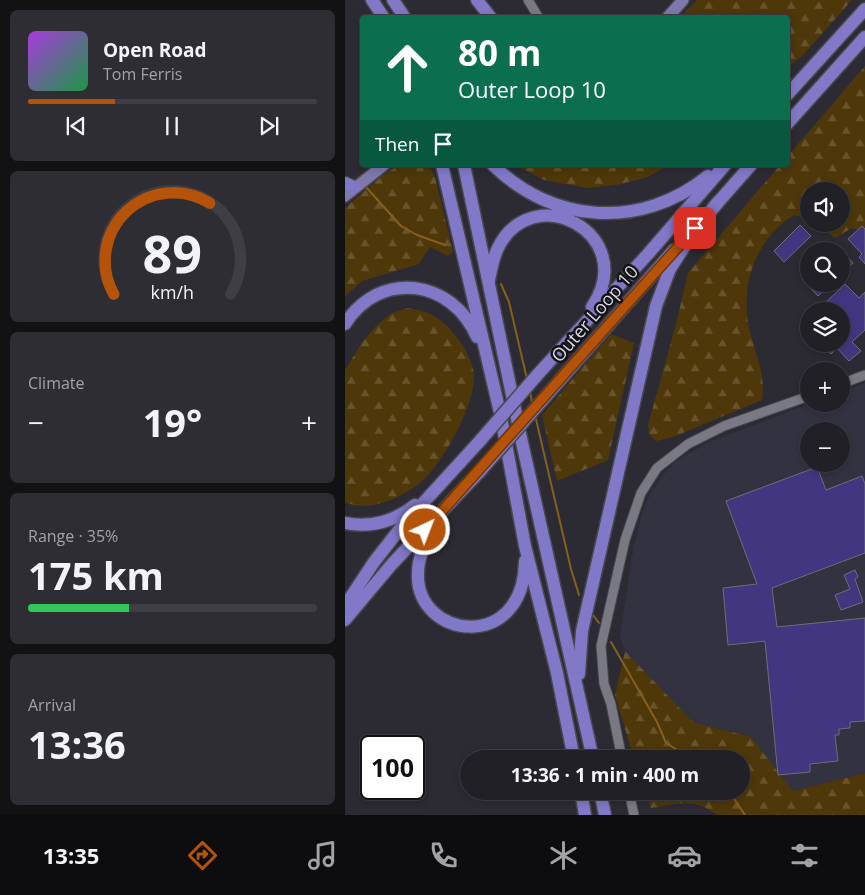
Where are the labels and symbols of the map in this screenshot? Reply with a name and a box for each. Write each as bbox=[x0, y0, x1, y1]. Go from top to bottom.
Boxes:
pin bbox=[674, 207, 716, 249]
street label: Outer Loop 10 bbox=[546, 260, 643, 367]
position arrow bbox=[398, 503, 450, 555]
speed limit sign: 100 bbox=[360, 735, 425, 800]

